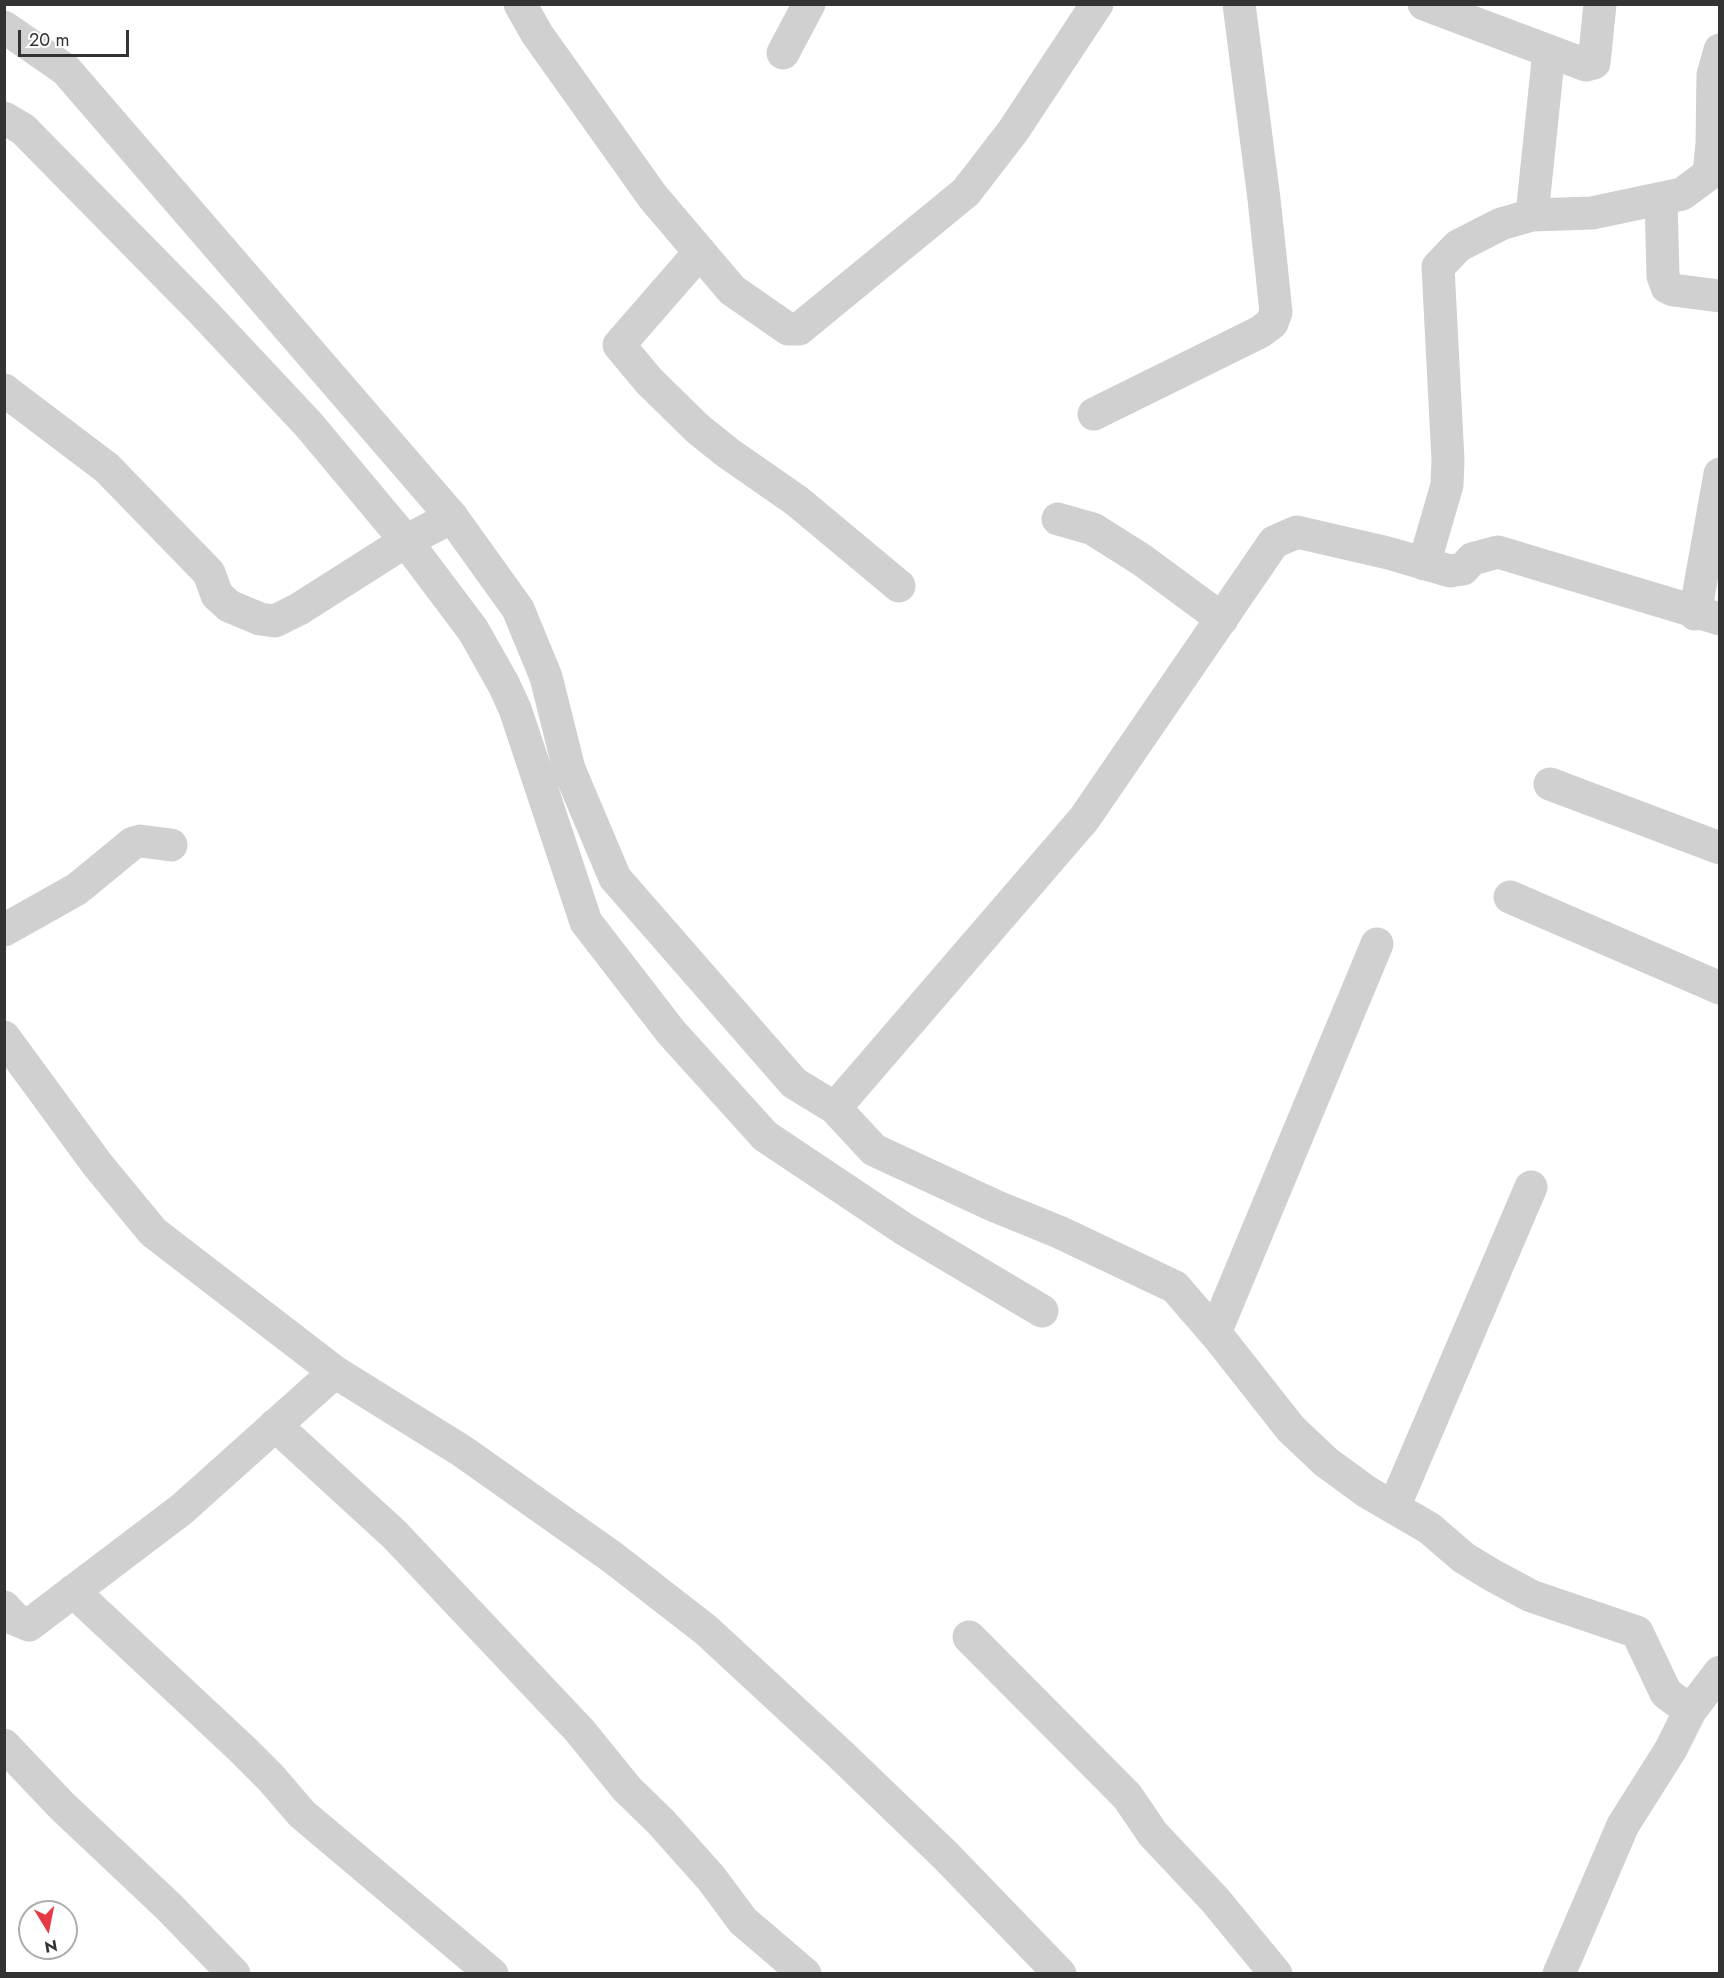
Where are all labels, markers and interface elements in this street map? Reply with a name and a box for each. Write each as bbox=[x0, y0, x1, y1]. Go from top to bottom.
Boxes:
scale bar bbox=[21, 18, 132, 56]
text: 20 m bbox=[29, 27, 69, 53]
north arrow bbox=[18, 1900, 78, 1960]
text: N bbox=[43, 1934, 59, 1959]

